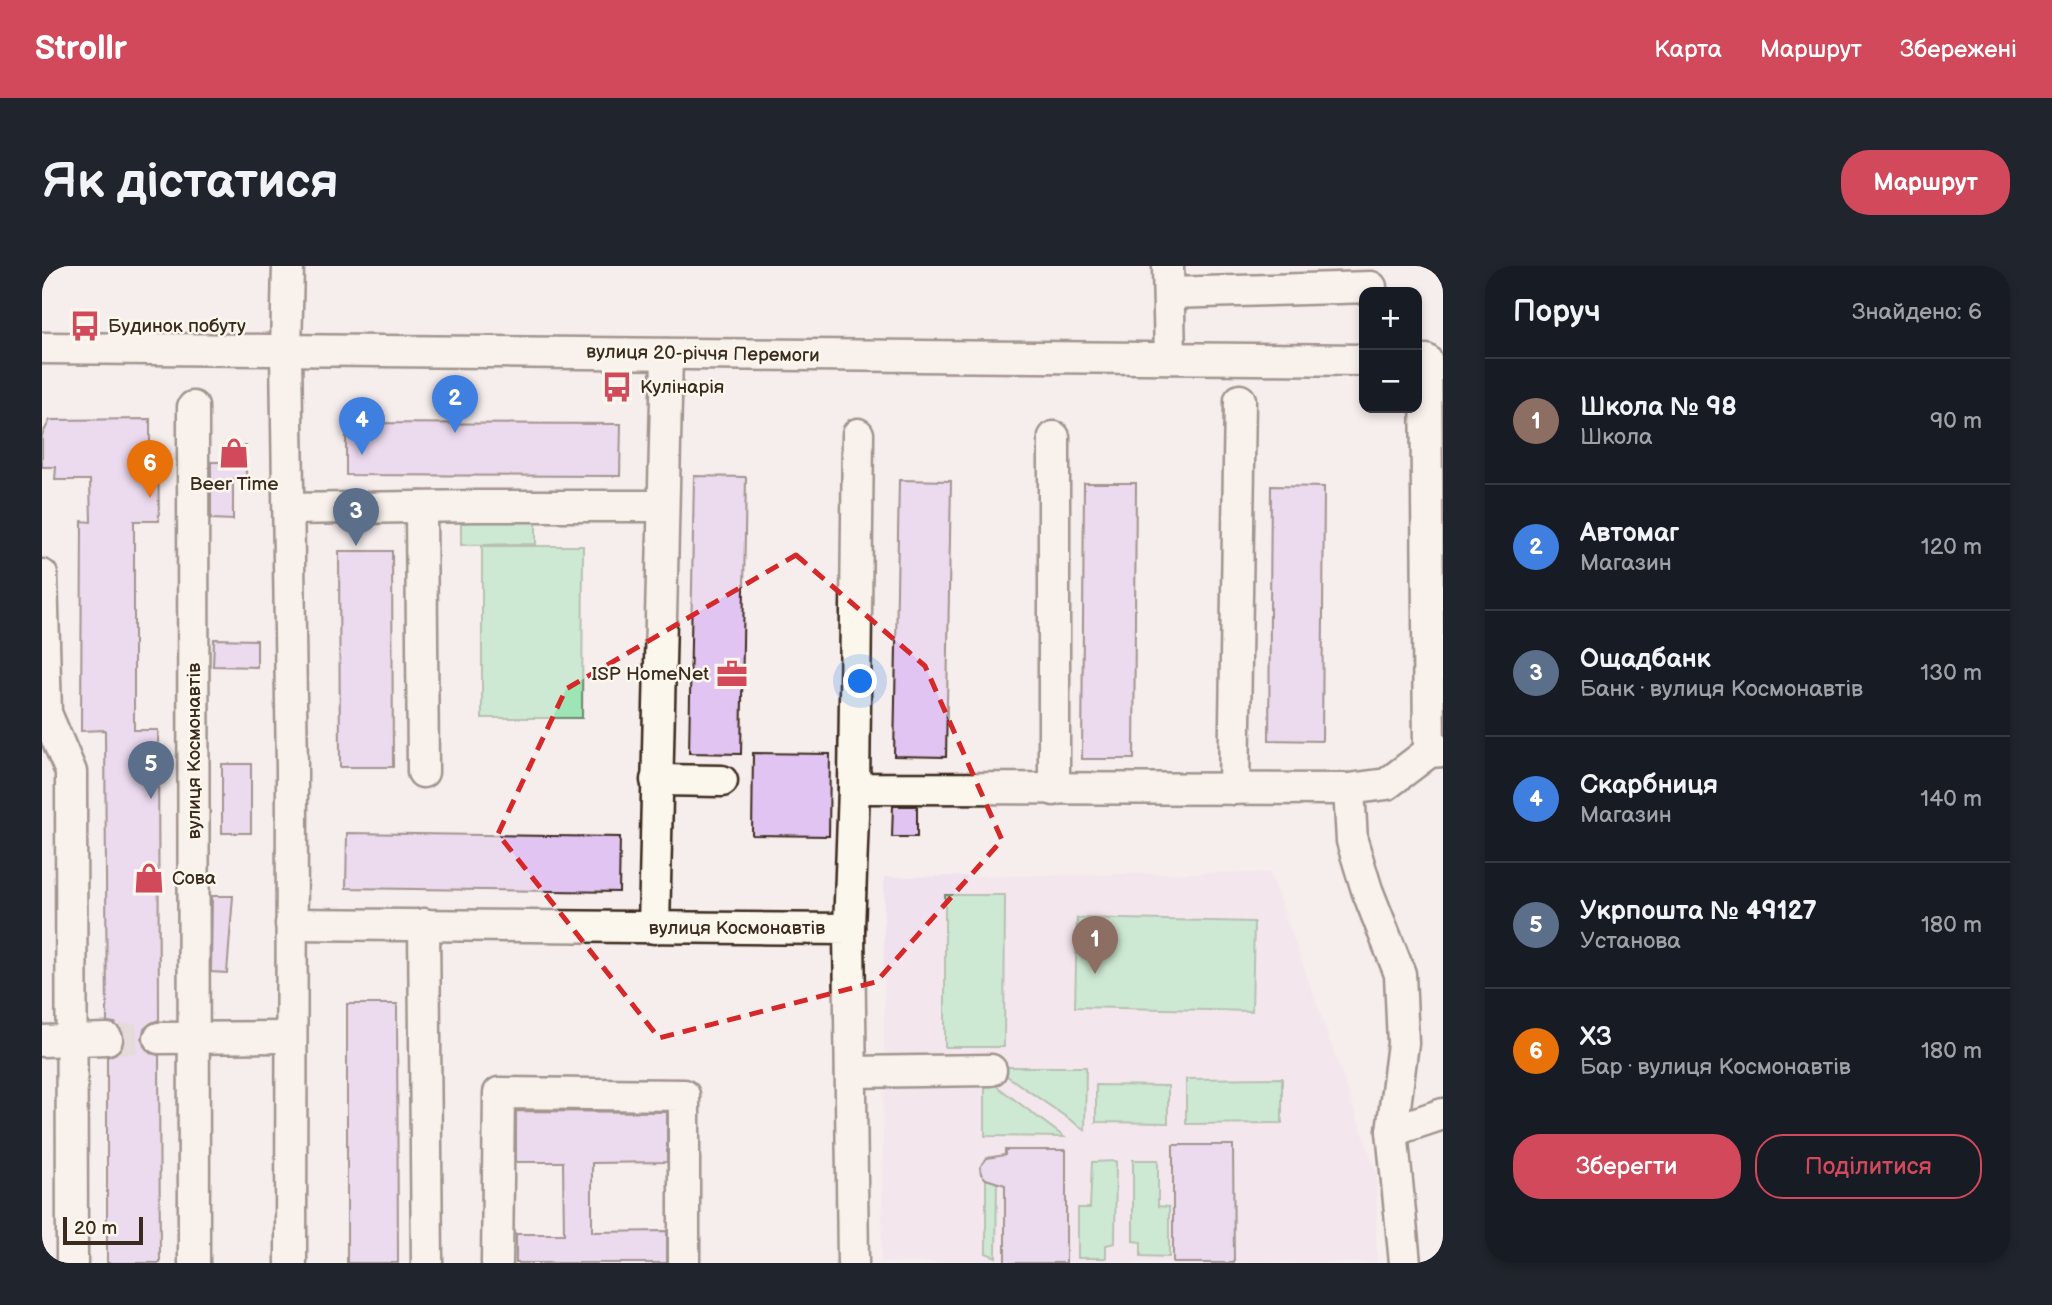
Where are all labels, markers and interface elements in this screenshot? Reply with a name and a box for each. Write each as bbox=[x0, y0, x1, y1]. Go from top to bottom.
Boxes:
text: Strollr bbox=[35, 29, 127, 69]
text: Карта bbox=[1654, 35, 1722, 64]
text: Маршрут bbox=[1760, 35, 1862, 64]
text: Збережені bbox=[1900, 35, 2017, 64]
button: Маршрут bbox=[1841, 150, 2010, 215]
text: Як дістатися bbox=[42, 153, 339, 212]
map controls bbox=[1359, 287, 1422, 413]
button: + bbox=[1359, 287, 1422, 350]
text: Поруч bbox=[1513, 294, 1601, 330]
text: Знайдено: 6 bbox=[1852, 298, 1982, 326]
bus stop icon: Будинок побуту bbox=[68, 309, 102, 343]
place label: Будинок побуту bbox=[108, 315, 246, 338]
street label: вулиця 20-річчя Перемоги bbox=[586, 340, 820, 368]
button: − bbox=[1359, 350, 1422, 413]
bus stop icon: Кулінарія bbox=[600, 370, 634, 404]
pin: 2 bbox=[432, 375, 478, 433]
place label: Кулінарія bbox=[640, 376, 724, 399]
text: Школа № 98 bbox=[1580, 392, 1737, 423]
pin: 4 bbox=[339, 397, 385, 455]
text: 1 bbox=[1531, 407, 1541, 435]
text: 90 m bbox=[1930, 407, 1982, 435]
text: Школа bbox=[1580, 423, 1653, 451]
shop icon: Beer Time bbox=[217, 436, 251, 470]
pin: 6 bbox=[127, 440, 173, 498]
place label: Beer Time bbox=[189, 473, 279, 496]
pin: 3 bbox=[333, 488, 379, 546]
text: Автомаг bbox=[1580, 518, 1679, 549]
text: 2 bbox=[1529, 533, 1543, 561]
text: 120 m bbox=[1921, 533, 1982, 561]
text: Магазин bbox=[1580, 549, 1672, 577]
text: Ощадбанк bbox=[1580, 644, 1711, 675]
office icon: ISP HomeNet bbox=[715, 657, 749, 691]
text: 3 bbox=[1529, 659, 1543, 687]
text: 130 m bbox=[1920, 659, 1982, 687]
street label: вулиця Космонавтів bbox=[183, 663, 206, 839]
place label: ISP HomeNet bbox=[591, 663, 709, 686]
your location bbox=[843, 664, 877, 698]
text: Банк · вулиця Космонавтів bbox=[1580, 675, 1863, 703]
pin: 5 bbox=[128, 741, 174, 799]
text: Скарбниця bbox=[1580, 770, 1718, 801]
text: 4 bbox=[1529, 785, 1543, 813]
text: 140 m bbox=[1920, 785, 1982, 813]
text: Магазин bbox=[1580, 801, 1672, 829]
shop icon: Сова bbox=[132, 861, 166, 895]
place label: Сова bbox=[172, 867, 216, 890]
text: Укрпошта № 49127 bbox=[1580, 896, 1817, 927]
text: 5 bbox=[1529, 911, 1543, 939]
text: 180 m bbox=[1921, 911, 1982, 939]
pin: 1 bbox=[1072, 916, 1118, 974]
street label: вулиця Космонавтів bbox=[649, 917, 825, 940]
text: Установа bbox=[1580, 927, 1681, 955]
text: ХЗ bbox=[1580, 1022, 1612, 1053]
text: 6 bbox=[1529, 1037, 1543, 1065]
text: 180 m bbox=[1921, 1037, 1982, 1065]
text: Бар · вулиця Космонавтів bbox=[1580, 1053, 1851, 1081]
button: Зберегти bbox=[1513, 1134, 1741, 1199]
button: Поділитися bbox=[1755, 1134, 1982, 1199]
scale bar bbox=[63, 1214, 144, 1246]
text: 20 m bbox=[74, 1217, 117, 1240]

